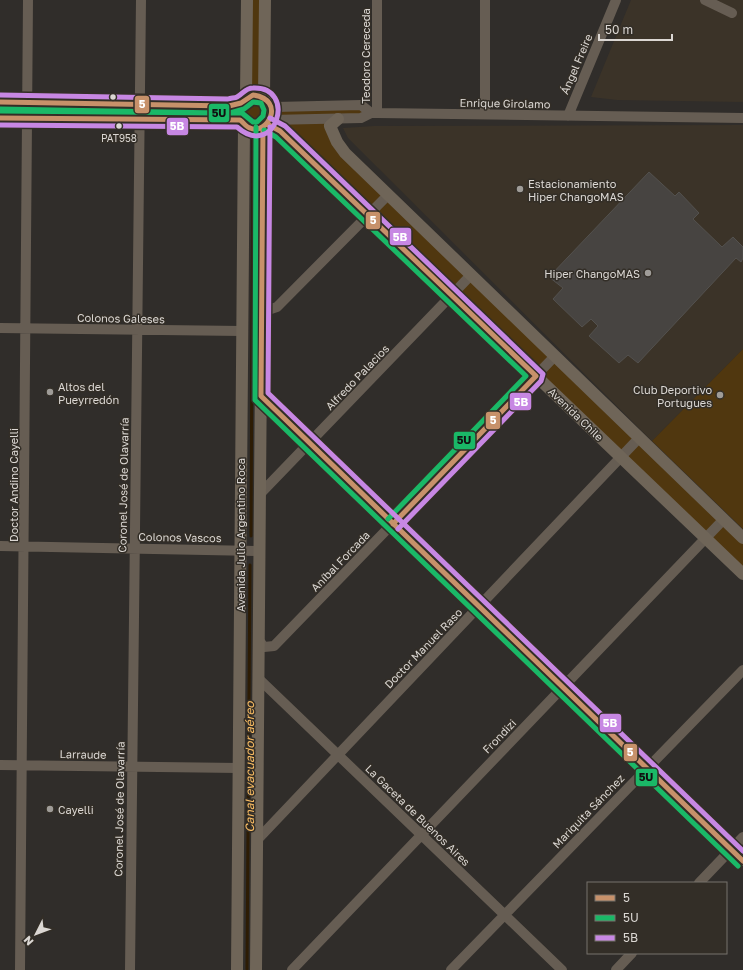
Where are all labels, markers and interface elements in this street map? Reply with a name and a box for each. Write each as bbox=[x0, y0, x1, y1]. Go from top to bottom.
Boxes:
street label: Teodoro Cereceda bbox=[359, 8, 372, 104]
scale bar bbox=[599, 16, 672, 42]
text: 50 m bbox=[605, 22, 633, 37]
street label: Ángel Freire bbox=[557, 32, 595, 96]
unlabelled marker bbox=[108, 92, 118, 102]
line badge: 5 bbox=[134, 95, 150, 114]
street label: Enrique Girolamo bbox=[459, 96, 551, 110]
text: 5 bbox=[139, 97, 146, 110]
line badge: 5U bbox=[208, 103, 230, 123]
text: 5U bbox=[212, 106, 226, 119]
line badge: 5B bbox=[166, 117, 189, 136]
text: 5B bbox=[170, 119, 184, 132]
marker: PAT958 bbox=[114, 121, 124, 131]
place label: PAT958 bbox=[101, 132, 137, 144]
place label: Estacionamiento Hiper ChangoMAS bbox=[528, 177, 624, 203]
marker: Estacionamiento Hiper ChangoMAS bbox=[515, 184, 525, 194]
line badge: 5 bbox=[365, 211, 381, 230]
text: 5 bbox=[370, 213, 377, 226]
line badge: 5B bbox=[389, 227, 412, 246]
text: 5B bbox=[393, 230, 407, 243]
place label: Hiper ChangoMAS bbox=[544, 267, 640, 280]
marker: Hiper ChangoMAS bbox=[643, 268, 653, 278]
street label: Colonos Galeses bbox=[77, 311, 165, 325]
street label: Alfredo Palacios bbox=[323, 342, 392, 412]
place label: Altos del Pueyrredón bbox=[58, 380, 119, 406]
place label: Club Deportivo Portugues bbox=[633, 383, 712, 409]
street label: Avenida Chile bbox=[546, 385, 606, 443]
marker: Altos del Pueyrredón bbox=[45, 387, 55, 397]
marker: Club Deportivo Portugues bbox=[715, 390, 725, 400]
line badge: 5B bbox=[509, 392, 532, 411]
text: 5B bbox=[514, 395, 528, 408]
line badge: 5 bbox=[485, 411, 501, 430]
text: 5 bbox=[490, 413, 497, 426]
street label: Coronel José de Olavarría bbox=[115, 417, 131, 553]
street label: Doctor Andino Cayelli bbox=[7, 428, 20, 542]
line badge: 5U bbox=[453, 431, 476, 450]
text: 5U bbox=[457, 433, 471, 446]
street label: Avenida Julio Argentino Roca bbox=[234, 458, 247, 612]
street label: Aníbal Forcada bbox=[308, 528, 372, 594]
street label: Colonos Vascos bbox=[138, 530, 222, 544]
street label: Doctor Manuel Raso bbox=[381, 605, 465, 691]
water label: Canal evacuador aéreo bbox=[242, 701, 257, 833]
line badge: 5B bbox=[599, 713, 622, 733]
street label: Frondizi bbox=[480, 716, 518, 756]
text: 5B bbox=[603, 716, 617, 729]
street label: Coronel José de Olavarría bbox=[111, 741, 127, 877]
line badge: 5 bbox=[623, 743, 638, 762]
text: 5 bbox=[627, 745, 634, 758]
street label: Larraude bbox=[59, 747, 107, 761]
street label: La Gaceta de Buenos Aires bbox=[363, 762, 473, 868]
line badge: 5U bbox=[635, 768, 658, 787]
text: 5U bbox=[639, 770, 653, 783]
street label: Mariquita Sánchez bbox=[549, 771, 627, 851]
place label: Cayelli bbox=[58, 803, 94, 816]
marker: Cayelli bbox=[45, 804, 55, 814]
legend bbox=[587, 882, 727, 954]
text: 5 bbox=[623, 890, 630, 905]
text: 5U bbox=[623, 910, 639, 925]
north arrow bbox=[16, 914, 56, 954]
text: 5B bbox=[623, 930, 638, 945]
text: N bbox=[21, 934, 36, 948]

